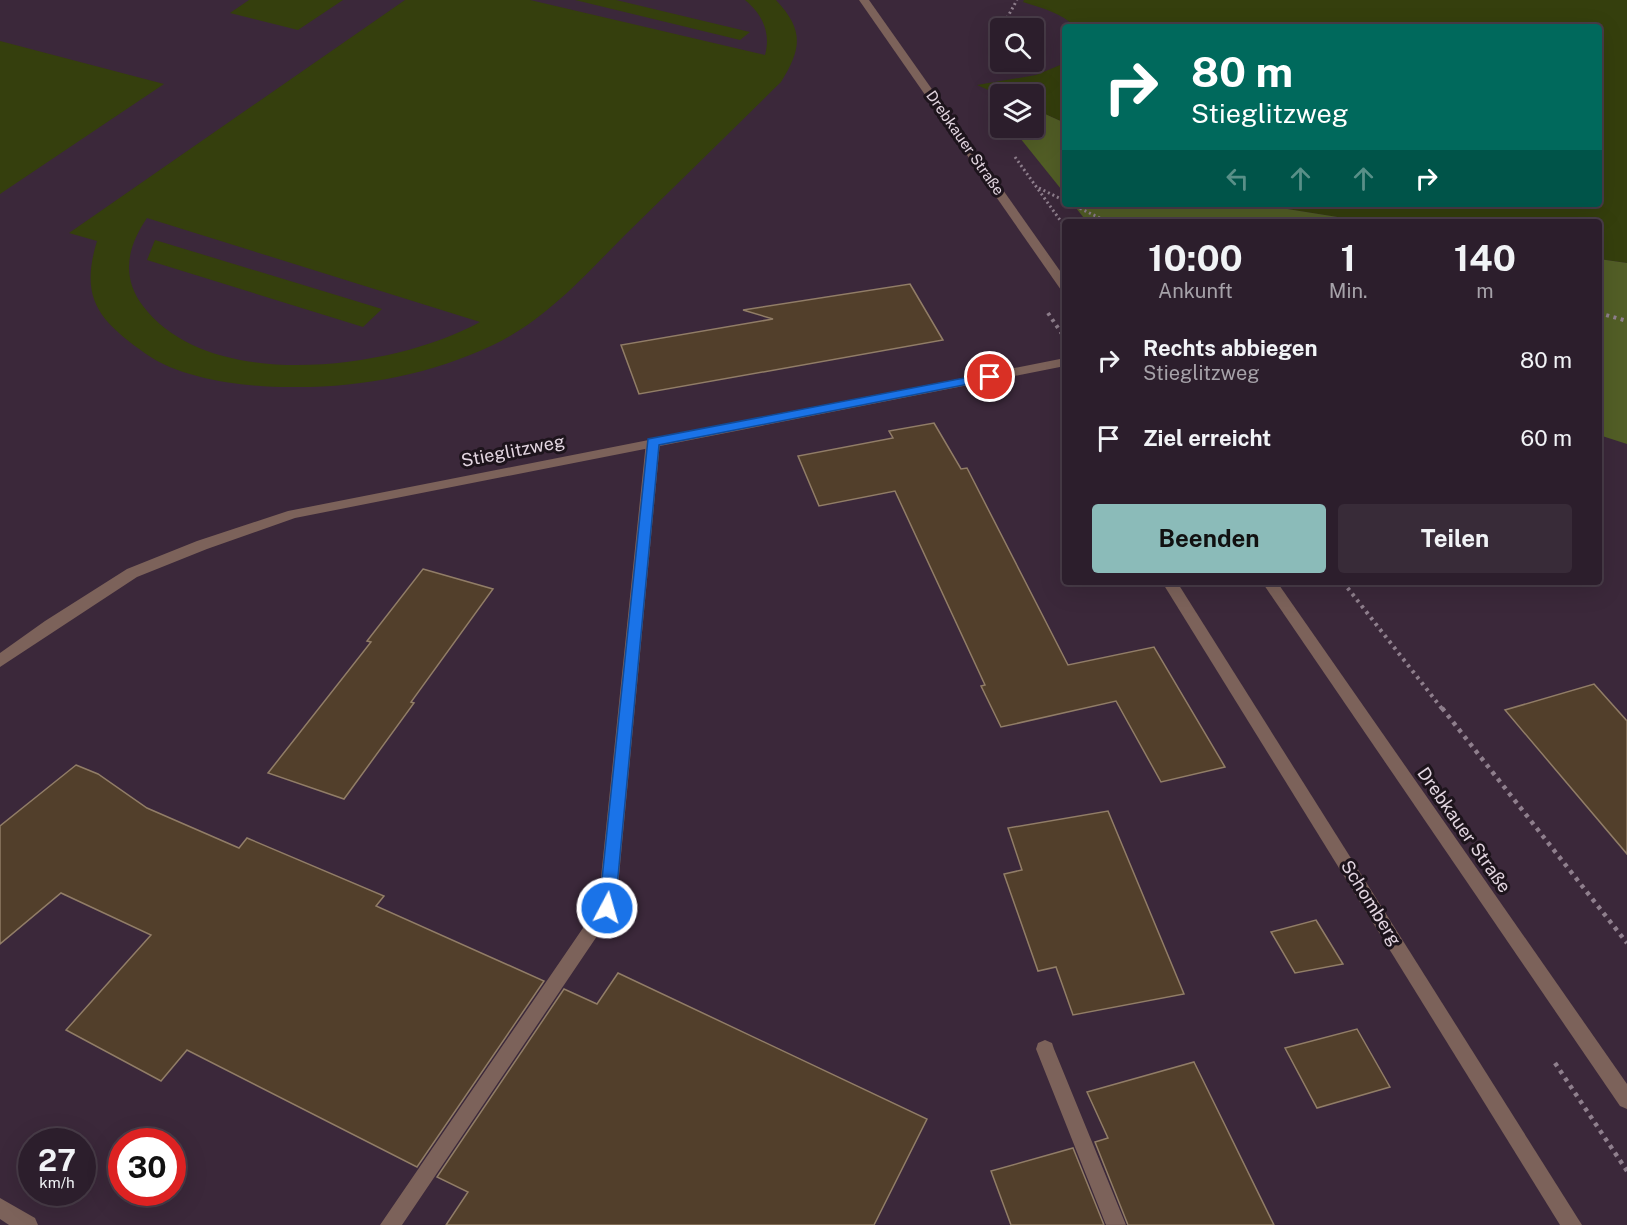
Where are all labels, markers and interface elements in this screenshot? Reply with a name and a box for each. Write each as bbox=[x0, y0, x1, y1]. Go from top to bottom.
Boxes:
map controls bbox=[990, 18, 1044, 138]
button: search bbox=[990, 18, 1044, 72]
text: 80 m bbox=[1191, 47, 1293, 96]
icon: right bbox=[1092, 48, 1170, 126]
button: layers bbox=[990, 84, 1044, 138]
street label: Drebkauer Straße bbox=[923, 87, 1008, 198]
text: Stieglitzweg bbox=[1191, 97, 1349, 129]
icon: left bbox=[1221, 162, 1254, 195]
icon: ahead bbox=[1284, 162, 1317, 195]
icon: ahead bbox=[1347, 162, 1380, 195]
icon: right bbox=[1410, 162, 1443, 195]
text: 10:00 bbox=[1148, 237, 1243, 279]
text: 1 bbox=[1340, 237, 1356, 279]
text: 140 bbox=[1454, 237, 1516, 279]
text: Ankunft bbox=[1158, 279, 1233, 303]
text: Min. bbox=[1329, 279, 1368, 303]
text: m bbox=[1476, 279, 1493, 303]
text: Rechts abbiegen bbox=[1143, 335, 1318, 361]
icon: right bbox=[1092, 344, 1125, 377]
text: 80 m bbox=[1520, 347, 1572, 373]
pin bbox=[964, 351, 1015, 402]
icon: arrive bbox=[973, 360, 1006, 393]
text: Stieglitzweg bbox=[1143, 361, 1260, 385]
icon: arrive bbox=[1092, 422, 1125, 455]
text: Ziel erreicht bbox=[1143, 425, 1271, 451]
text: 60 m bbox=[1521, 425, 1572, 451]
street label: Stieglitzweg bbox=[459, 430, 566, 471]
button: Beenden bbox=[1092, 504, 1326, 573]
button: Teilen bbox=[1338, 504, 1572, 573]
street label: Drebkauer Straße bbox=[1413, 763, 1516, 897]
street label: Schomberg bbox=[1337, 856, 1406, 949]
position arrow bbox=[575, 876, 639, 940]
speed limit sign: 30 bbox=[108, 1128, 186, 1206]
text: 27 bbox=[38, 1142, 76, 1178]
text: km/h bbox=[39, 1174, 75, 1191]

